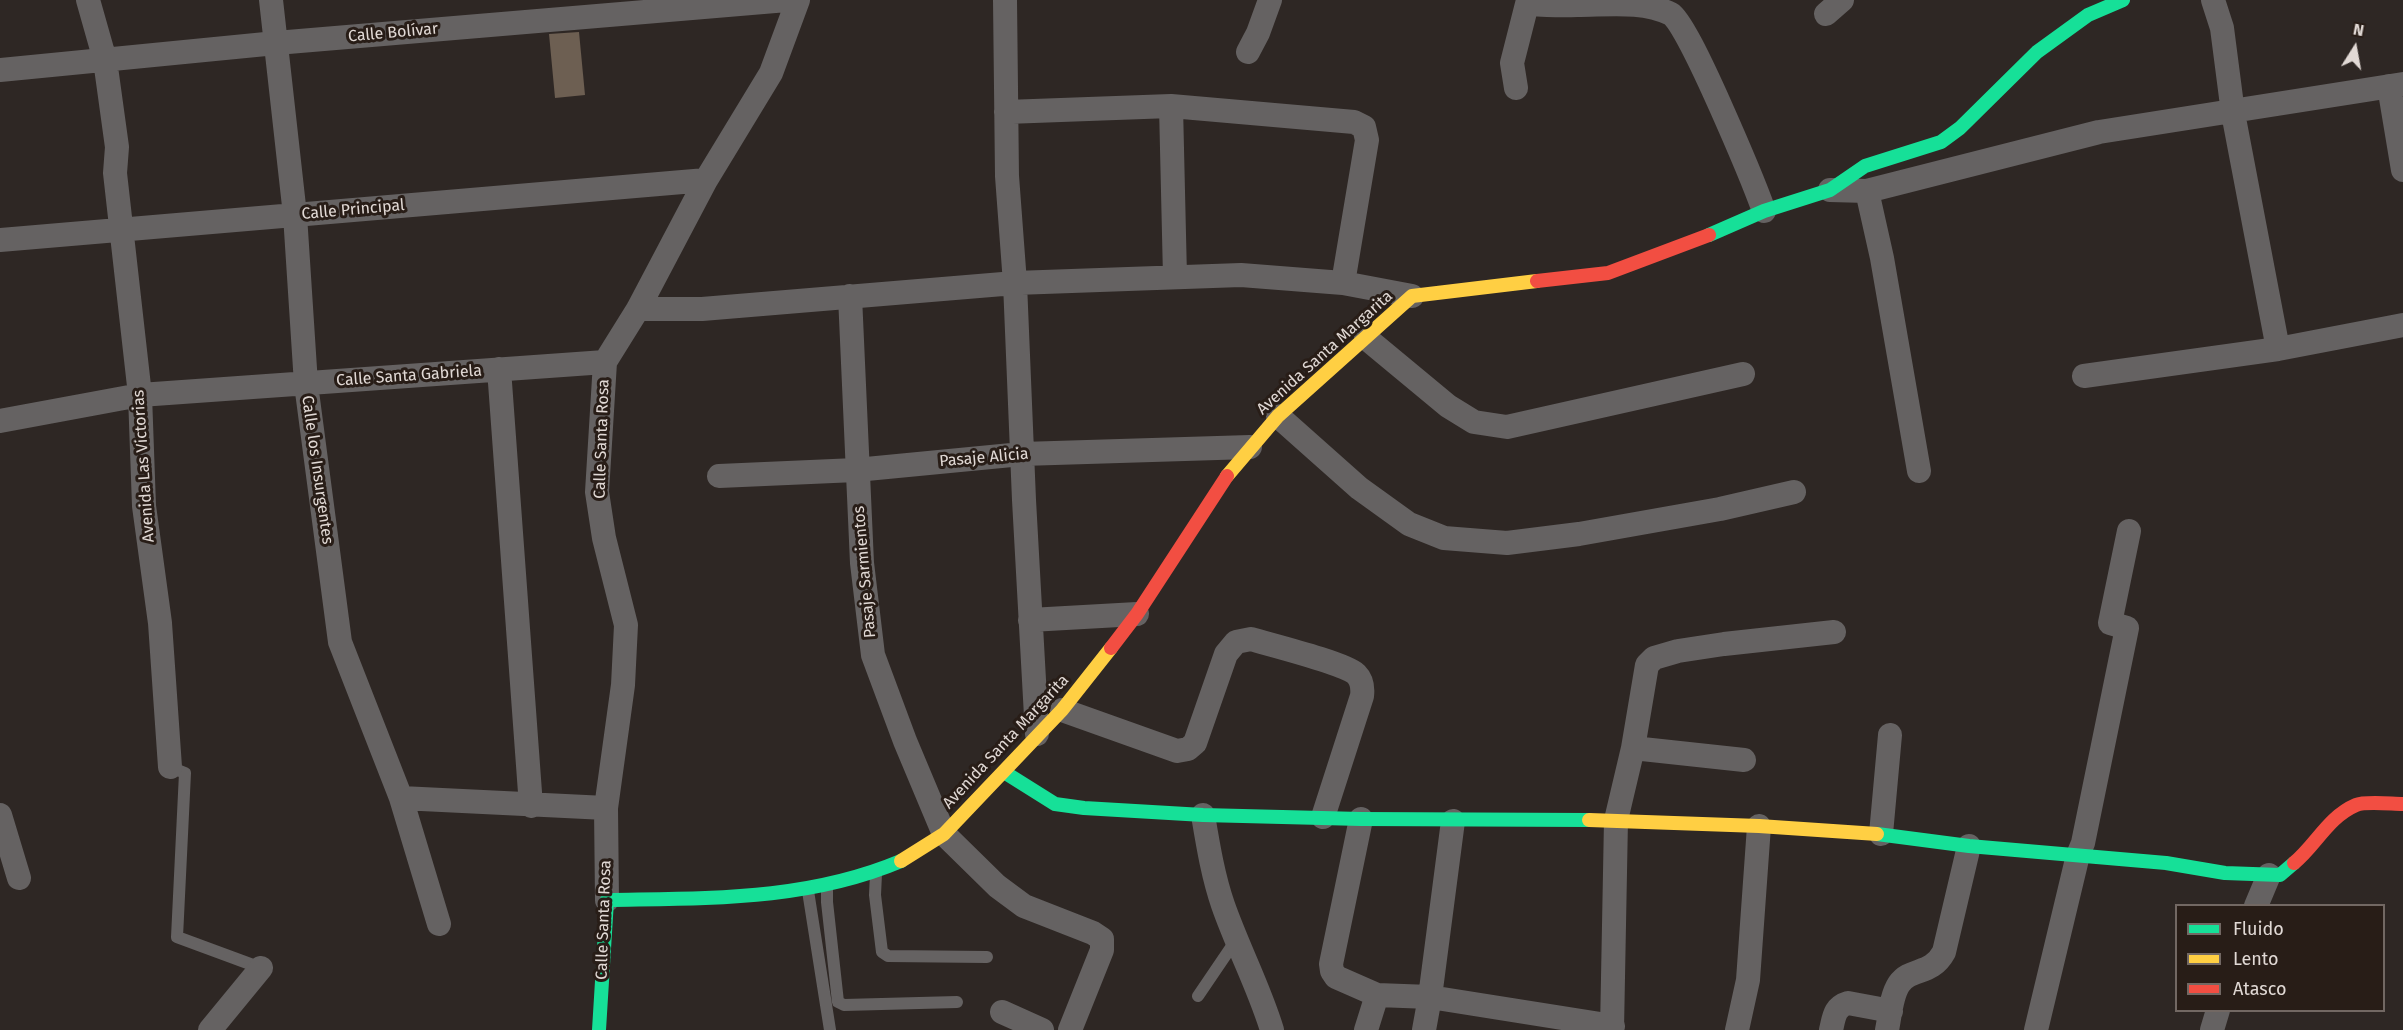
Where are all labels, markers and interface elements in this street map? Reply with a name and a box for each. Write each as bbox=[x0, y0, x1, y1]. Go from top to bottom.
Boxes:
north arrow bbox=[2325, 18, 2385, 78]
street label: Calle Bolívar bbox=[347, 19, 439, 47]
text: N bbox=[2352, 20, 2366, 40]
street label: Calle Principal bbox=[301, 196, 405, 224]
street label: Avenida Santa Margarita bbox=[1253, 287, 1397, 419]
street label: Calle Santa Gabriela bbox=[335, 361, 483, 391]
street label: Calle Santa Rosa bbox=[590, 379, 614, 499]
street label: Avenida Las Victorias bbox=[129, 389, 159, 543]
street label: Calle los Insurgentes bbox=[297, 394, 337, 546]
street label: Pasaje Alicia bbox=[939, 445, 1029, 471]
street label: Pasaje Sarmientos bbox=[850, 505, 880, 639]
street label: Avenida Santa Margarita bbox=[939, 671, 1073, 813]
street label: Calle Santa Rosa bbox=[592, 860, 616, 980]
legend bbox=[2175, 904, 2385, 1012]
text: Fluido bbox=[2233, 918, 2284, 940]
text: Lento bbox=[2233, 948, 2279, 970]
text: Atasco bbox=[2233, 978, 2286, 1000]

